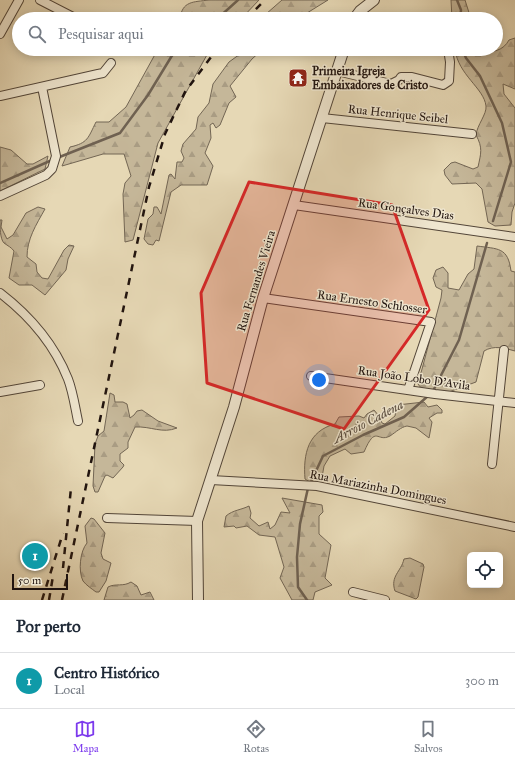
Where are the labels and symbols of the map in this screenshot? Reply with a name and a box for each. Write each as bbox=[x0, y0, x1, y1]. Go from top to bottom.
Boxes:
place label: Primeira Igreja Embaixadores de Cristo bbox=[312, 64, 428, 92]
temple icon: Primeira Igreja Embaixadores de Cristo bbox=[287, 67, 309, 89]
street label: Rua Henrique Seibel bbox=[347, 102, 450, 127]
street label: Rua Gonçalves Dias bbox=[357, 195, 455, 223]
street label: Rua Fernandes Vieira bbox=[234, 228, 278, 333]
street label: Rua Ernesto Schlosser bbox=[316, 287, 428, 317]
street label: Rua João Lobo D'Avila bbox=[357, 363, 472, 394]
your location bbox=[309, 370, 329, 390]
water label: Arroio Cadena bbox=[328, 397, 406, 448]
street label: Rua Mariazinha Domingues bbox=[308, 467, 448, 508]
pin: 1 bbox=[22, 541, 48, 571]
scale bar bbox=[12, 572, 68, 591]

